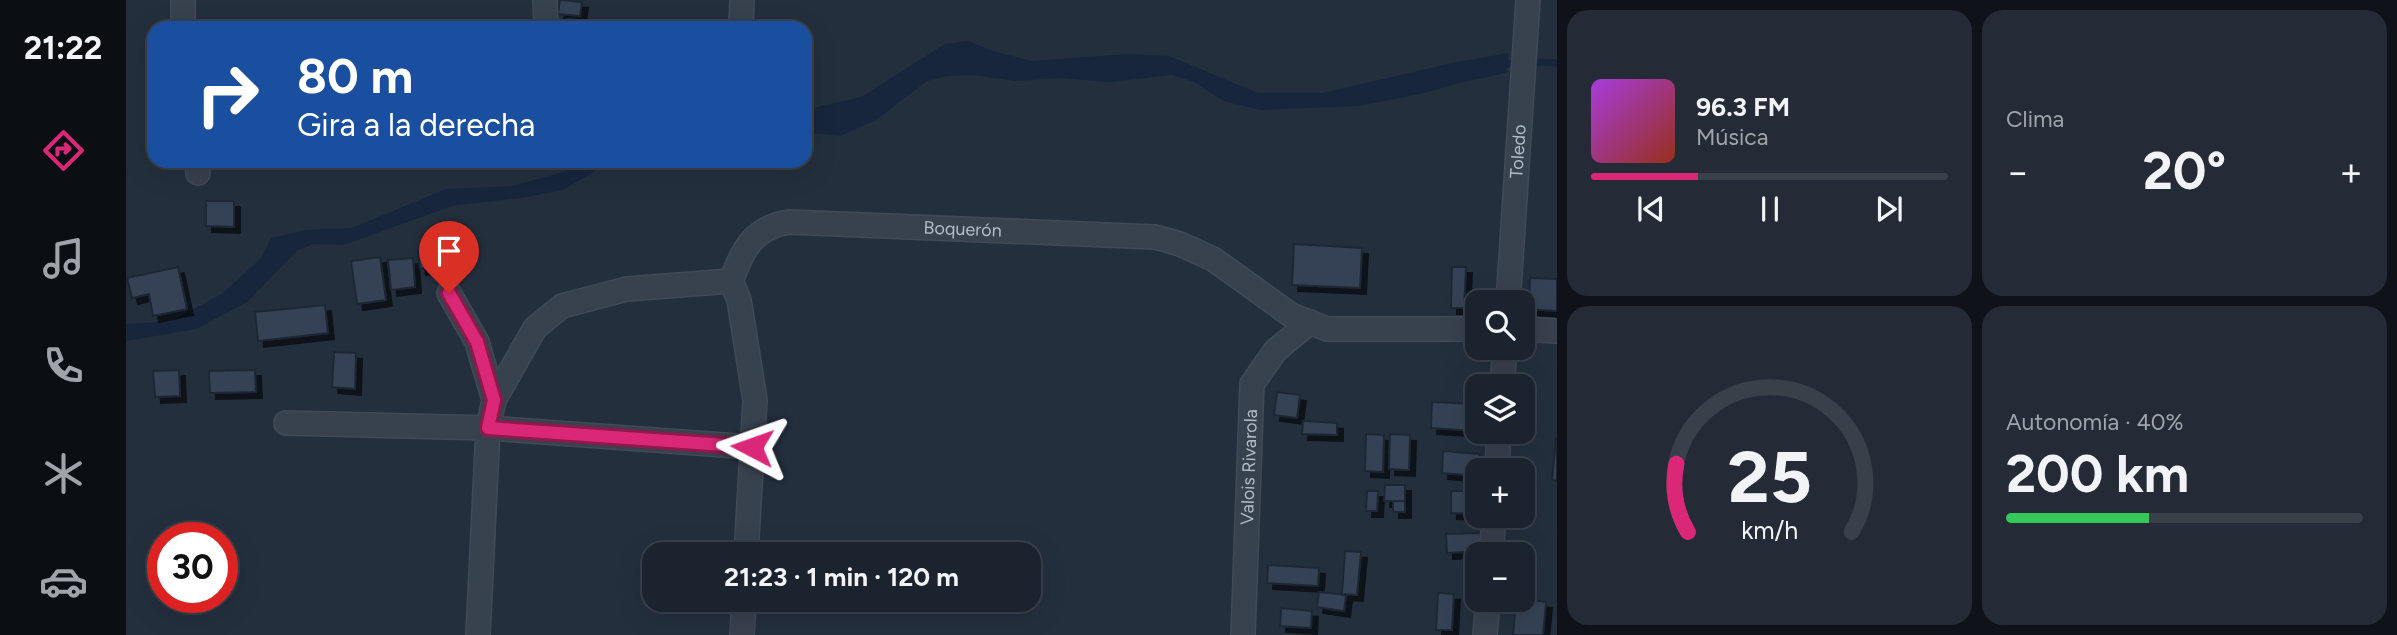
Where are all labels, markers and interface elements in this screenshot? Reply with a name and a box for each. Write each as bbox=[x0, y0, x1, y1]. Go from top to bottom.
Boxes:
text: 21:22 bbox=[24, 29, 102, 67]
text: 80 m bbox=[297, 46, 413, 105]
icon: right bbox=[182, 49, 273, 140]
text: 96.3 FM bbox=[1696, 91, 1790, 123]
text: Clima bbox=[2006, 105, 2064, 133]
text: Gira a la derecha bbox=[297, 106, 535, 144]
text: Música bbox=[1696, 123, 1769, 151]
street label: Toledo bbox=[1505, 124, 1531, 179]
icon: directions bbox=[39, 126, 88, 175]
text: 20° bbox=[2143, 140, 2226, 202]
text: − bbox=[2006, 149, 2030, 195]
text: + bbox=[2339, 149, 2363, 195]
icon: previous bbox=[1632, 190, 1670, 228]
icon: pause bbox=[1751, 190, 1789, 228]
icon: next bbox=[1870, 190, 1908, 228]
street label: Boquerón bbox=[923, 217, 1002, 242]
pin bbox=[419, 221, 479, 293]
icon: arrive bbox=[430, 232, 468, 270]
icon: music bbox=[39, 234, 88, 283]
map controls bbox=[1465, 290, 1535, 612]
button: search bbox=[1465, 290, 1535, 360]
icon: phone bbox=[39, 341, 88, 390]
button: layers bbox=[1465, 374, 1535, 444]
text: Autonomía · 40% bbox=[2006, 408, 2184, 436]
street label: Valois Rivarola bbox=[1236, 409, 1262, 525]
position arrow bbox=[715, 410, 789, 484]
text: 25 bbox=[1727, 433, 1812, 520]
text: 200 km bbox=[2006, 443, 2189, 505]
icon: climate bbox=[39, 449, 88, 498]
button: + bbox=[1465, 458, 1535, 528]
text: km/h bbox=[1741, 514, 1798, 544]
speed limit sign: 30 bbox=[147, 522, 238, 613]
button: − bbox=[1465, 542, 1535, 612]
icon: car bbox=[39, 557, 88, 606]
text: 21:23 · 1 min · 120 m bbox=[724, 561, 959, 593]

